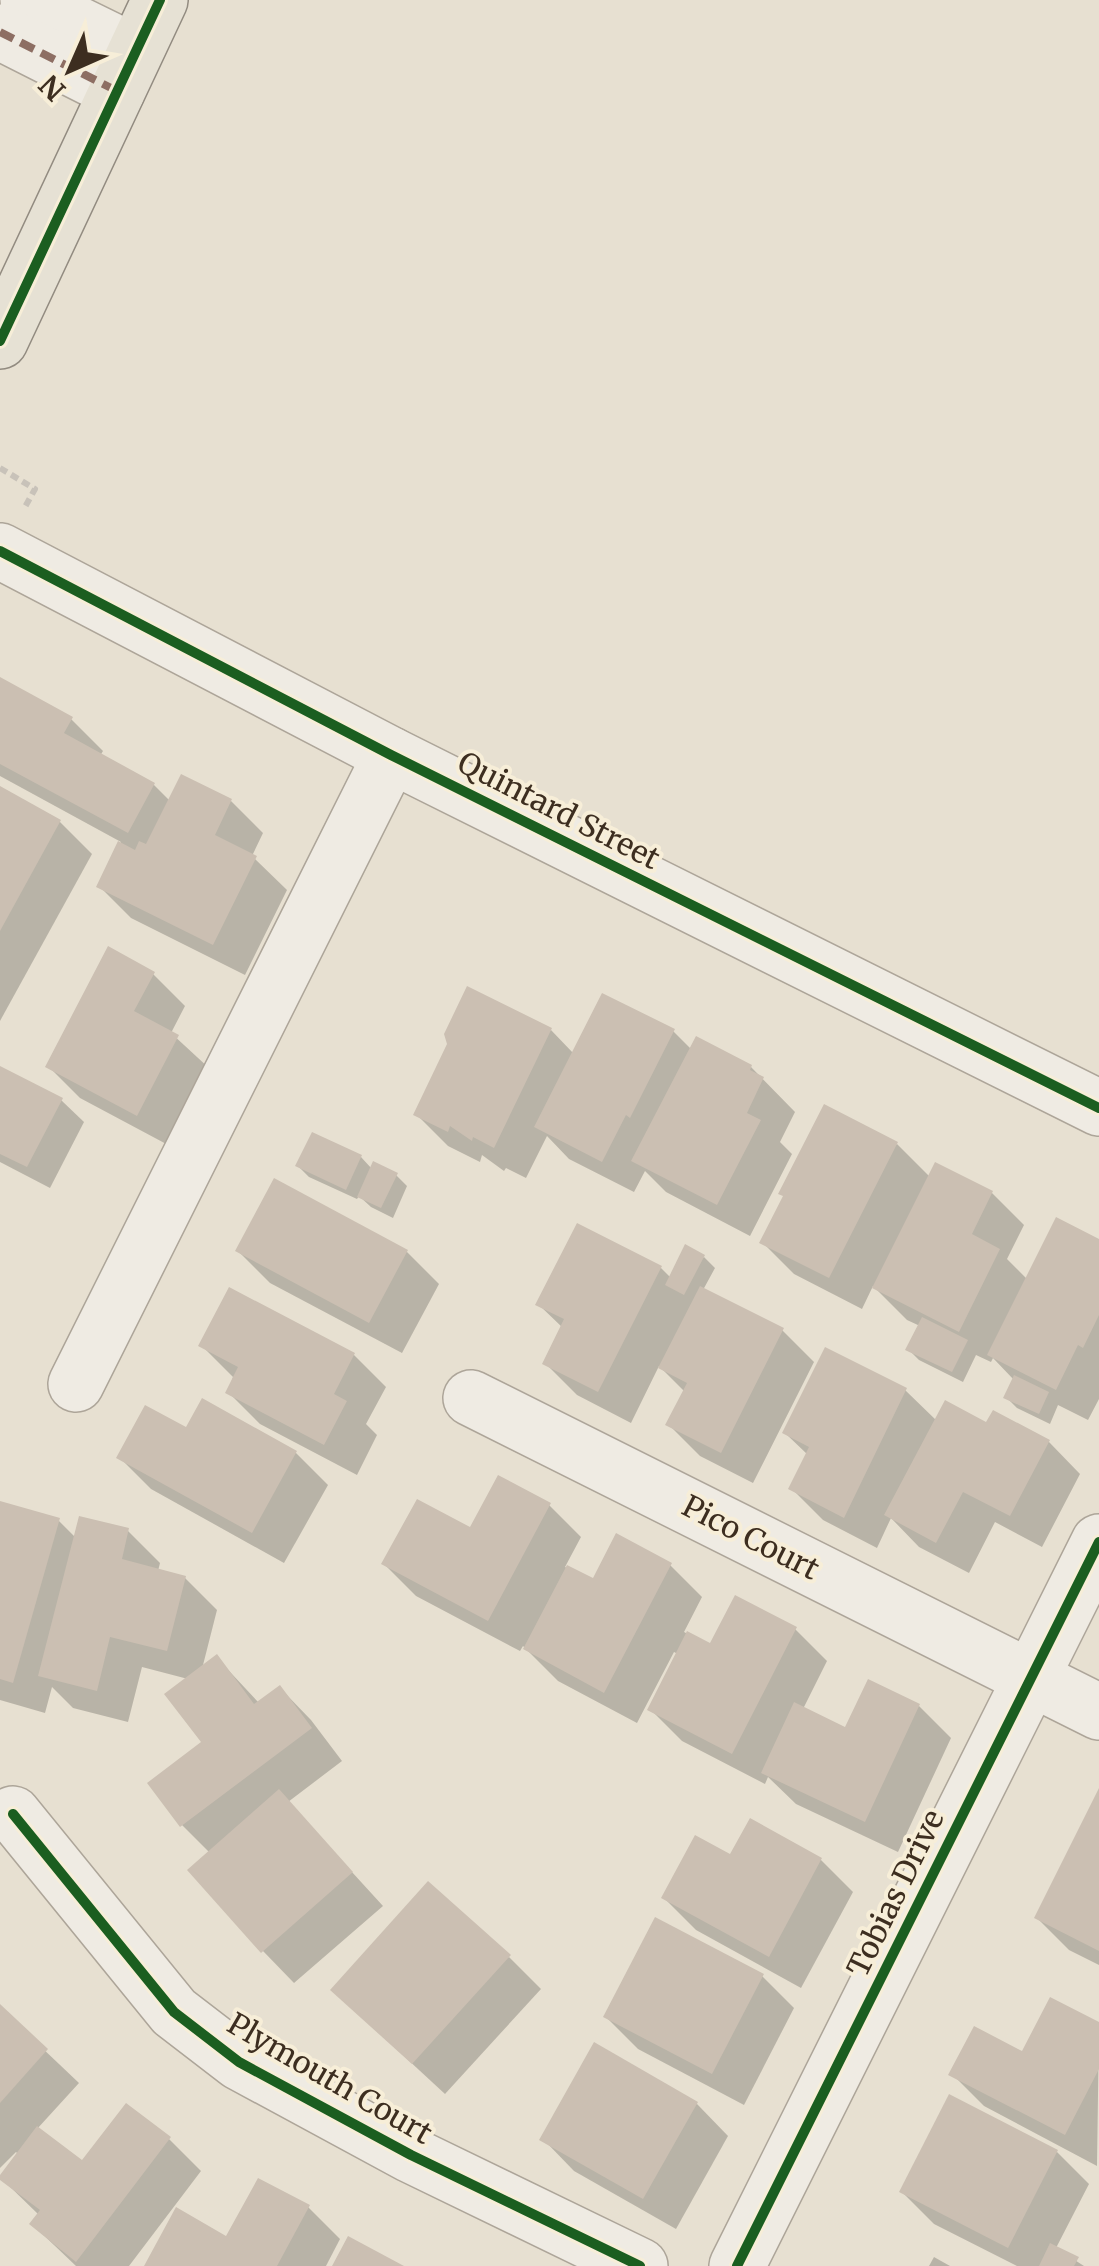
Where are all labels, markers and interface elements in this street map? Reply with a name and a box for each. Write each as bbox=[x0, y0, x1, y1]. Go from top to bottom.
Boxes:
north arrow bbox=[20, 20, 120, 120]
text: N bbox=[32, 67, 73, 108]
street label: Quintard Street bbox=[452, 743, 667, 877]
street label: Pico Court bbox=[676, 1486, 826, 1588]
street label: Tobias Drive bbox=[838, 1803, 952, 1983]
street label: Plymouth Court bbox=[221, 2004, 439, 2152]

